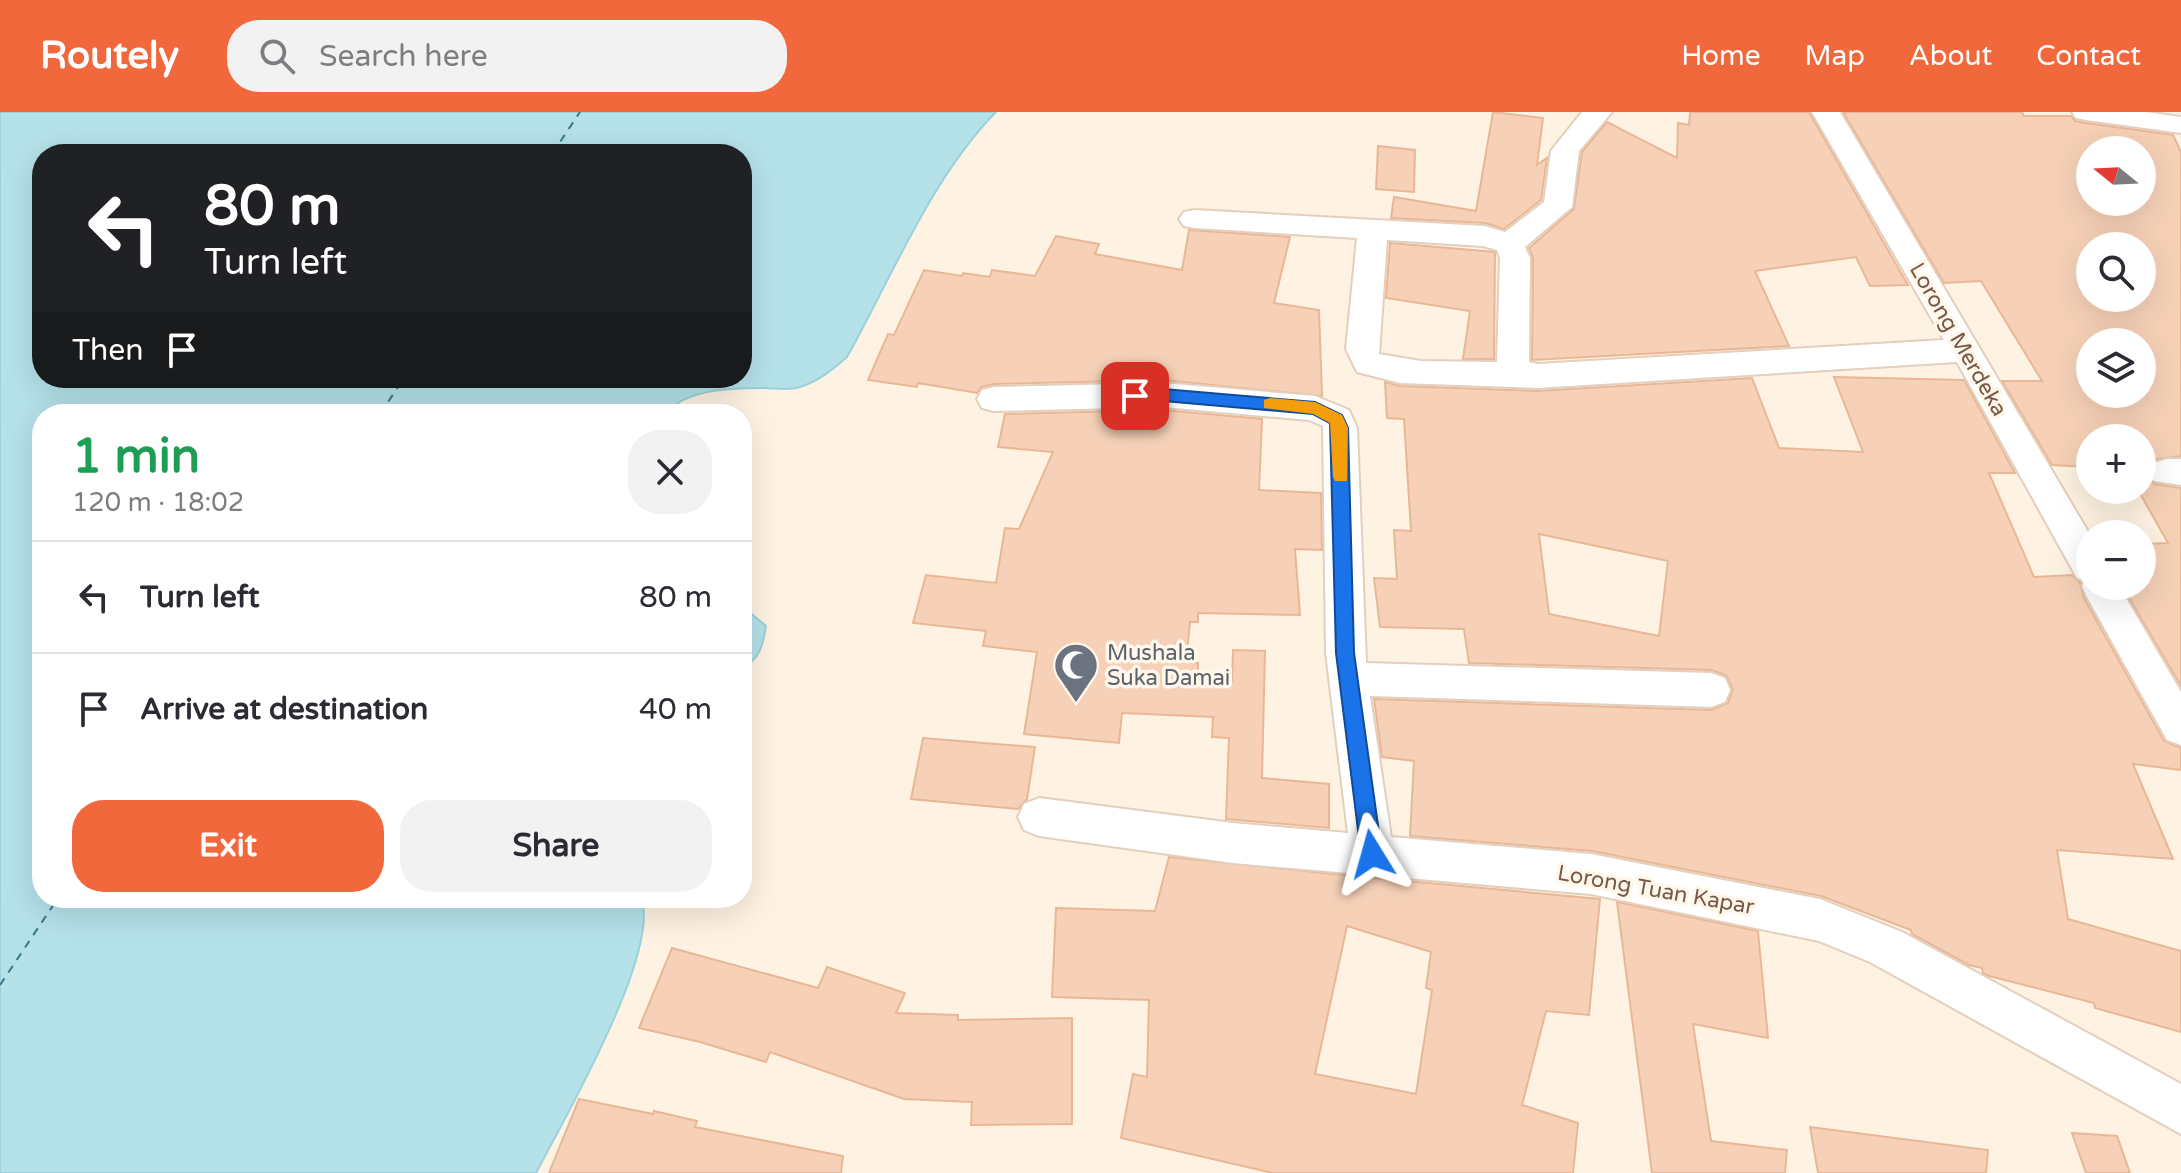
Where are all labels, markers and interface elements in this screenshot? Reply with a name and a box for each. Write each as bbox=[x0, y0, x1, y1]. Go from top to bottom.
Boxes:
search box bbox=[227, 20, 787, 92]
text: Routely bbox=[40, 33, 179, 79]
icon: search bbox=[255, 34, 299, 78]
text: Search here bbox=[319, 38, 488, 75]
text: Home bbox=[1681, 39, 1761, 73]
text: Map bbox=[1805, 39, 1865, 73]
text: About bbox=[1909, 39, 1992, 73]
text: Contact bbox=[2036, 39, 2141, 73]
north arrow bbox=[2076, 136, 2156, 216]
map controls bbox=[2076, 136, 2156, 600]
text: 80 m bbox=[204, 173, 340, 240]
icon: left bbox=[72, 176, 176, 280]
button: search bbox=[2076, 232, 2156, 312]
text: Turn left bbox=[204, 241, 347, 284]
street label: Lorong Merdeka bbox=[1904, 258, 2013, 421]
icon: arrive bbox=[160, 328, 204, 372]
button: layers bbox=[2076, 328, 2156, 408]
text: Then bbox=[72, 332, 144, 369]
pin bbox=[1101, 362, 1169, 430]
icon: arrive bbox=[1113, 374, 1157, 418]
button: + bbox=[2076, 424, 2156, 504]
text: 1 min bbox=[72, 428, 200, 486]
button: close bbox=[628, 430, 712, 514]
text: 120 m · 18:02 bbox=[72, 487, 244, 518]
button: − bbox=[2076, 520, 2156, 600]
icon: left bbox=[72, 575, 116, 619]
text: Turn left bbox=[140, 579, 259, 616]
text: 80 m bbox=[639, 579, 712, 616]
place label: Mushala Suka Damai bbox=[1107, 640, 1230, 691]
mosque icon: Mushala Suka Damai bbox=[1052, 641, 1100, 704]
icon: arrive bbox=[72, 687, 116, 731]
text: Arrive at destination bbox=[140, 691, 428, 728]
text: 40 m bbox=[639, 691, 712, 728]
button: Exit bbox=[72, 800, 384, 892]
button: Share bbox=[400, 800, 712, 892]
position arrow bbox=[1330, 812, 1414, 896]
street label: Lorong Tuan Kapar bbox=[1555, 860, 1757, 920]

